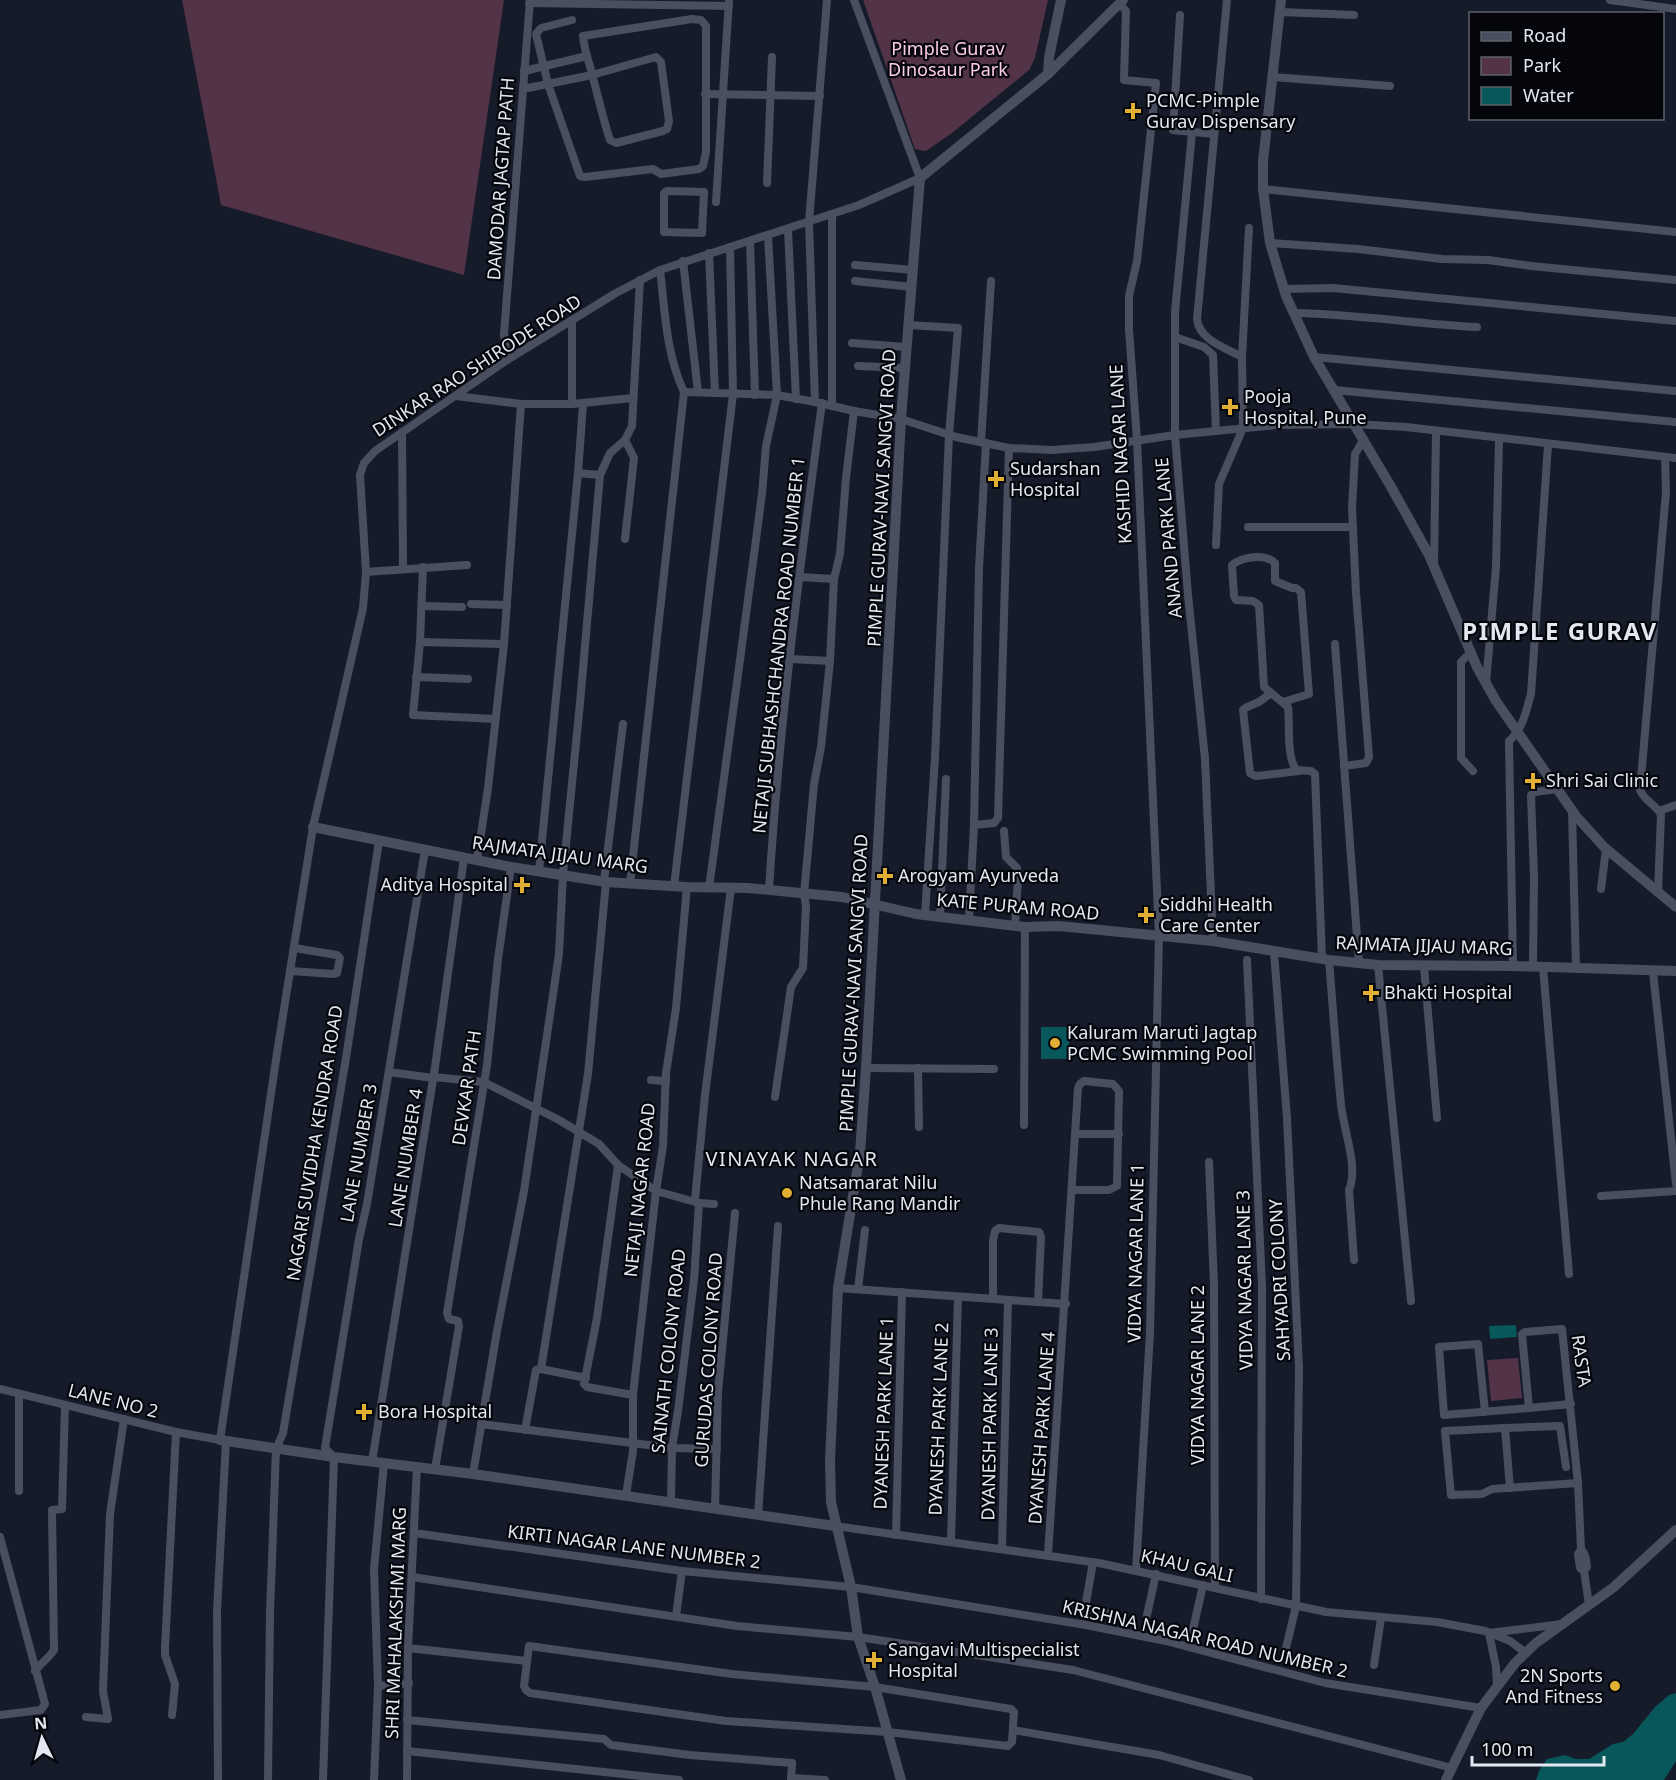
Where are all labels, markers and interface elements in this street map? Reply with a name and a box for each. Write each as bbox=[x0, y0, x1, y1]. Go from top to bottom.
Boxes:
legend bbox=[1469, 12, 1664, 120]
text: Road bbox=[1523, 23, 1566, 47]
park label: Pimple Gurav Dinosaur Park bbox=[888, 36, 1008, 81]
text: Park bbox=[1523, 53, 1561, 77]
street label: DAMODAR JAGTAP PATH bbox=[481, 77, 519, 281]
text: Water bbox=[1523, 83, 1574, 107]
place label: PCMC-Pimple Gurav Dispensary bbox=[1146, 88, 1296, 133]
marker: PCMC-Pimple Gurav Dispensary bbox=[1124, 102, 1142, 120]
street label: DINKAR RAO SHIRODE ROAD bbox=[367, 289, 586, 442]
street label: PIMPLE GURAV-NAVI SANGVI ROAD bbox=[861, 348, 901, 648]
street label: KASHID NAGAR LANE bbox=[1103, 364, 1137, 544]
place label: Pooja Hospital, Pune bbox=[1244, 384, 1367, 429]
marker: Pooja Hospital, Pune bbox=[1221, 398, 1239, 416]
street label: NETAJI SUBHASHCHANDRA ROAD NUMBER 1 bbox=[746, 455, 810, 835]
place label: Sudarshan Hospital bbox=[1010, 456, 1101, 501]
street label: ANAND PARK LANE bbox=[1149, 457, 1187, 619]
marker: Sudarshan Hospital bbox=[987, 470, 1005, 488]
district label: PIMPLE GURAV bbox=[1462, 614, 1658, 647]
place label: Shri Sai Clinic bbox=[1546, 768, 1658, 792]
marker: Shri Sai Clinic bbox=[1524, 772, 1542, 790]
street label: RAJMATA JIJAU MARG bbox=[471, 830, 650, 878]
street label: PIMPLE GURAV-NAVI SANGVI ROAD bbox=[833, 833, 873, 1133]
place label: Arogyam Ayurveda bbox=[898, 863, 1059, 887]
marker: Arogyam Ayurveda bbox=[876, 867, 894, 885]
place label: Aditya Hospital bbox=[381, 872, 508, 896]
marker: Aditya Hospital bbox=[513, 876, 531, 894]
street label: KATE PURAM ROAD bbox=[936, 887, 1101, 925]
place label: Siddhi Health Care Center bbox=[1160, 892, 1273, 937]
marker: Siddhi Health Care Center bbox=[1137, 906, 1155, 924]
street label: RAJMATA JIJAU MARG bbox=[1335, 930, 1513, 960]
place label: Bhakti Hospital bbox=[1384, 980, 1512, 1004]
marker: Bhakti Hospital bbox=[1362, 984, 1380, 1002]
street label: NAGARI SUVIDHA KENDRA ROAD bbox=[280, 1003, 348, 1282]
place label: Kaluram Maruti Jagtap PCMC Swimming Pool bbox=[1067, 1020, 1257, 1065]
street label: DEVKAR PATH bbox=[446, 1029, 486, 1147]
marker: Kaluram Maruti Jagtap PCMC Swimming Pool bbox=[1048, 1036, 1062, 1050]
street label: LANE NUMBER 3 bbox=[334, 1082, 382, 1224]
street label: LANE NUMBER 4 bbox=[382, 1087, 428, 1229]
street label: NETAJI NAGAR ROAD bbox=[618, 1101, 660, 1278]
district label: VINAYAK NAGAR bbox=[706, 1145, 878, 1172]
street label: VIDYA NAGAR LANE 1 bbox=[1121, 1163, 1149, 1343]
place label: Natsamarat Nilu Phule Rang Mandir bbox=[799, 1170, 961, 1215]
marker: Natsamarat Nilu Phule Rang Mandir bbox=[780, 1186, 794, 1200]
street label: VIDYA NAGAR LANE 3 bbox=[1230, 1190, 1258, 1370]
street label: SAHYADRI COLONY bbox=[1263, 1197, 1295, 1362]
street label: SAINATH COLONY ROAD bbox=[645, 1247, 691, 1454]
street label: GURUDAS COLONY ROAD bbox=[689, 1251, 727, 1468]
street label: VIDYA NAGAR LANE 2 bbox=[1185, 1285, 1209, 1465]
street label: DYANESH PARK LANE 1 bbox=[868, 1316, 898, 1510]
street label: DYANESH PARK LANE 2 bbox=[923, 1322, 953, 1516]
street label: DYANESH PARK LANE 3 bbox=[975, 1327, 1003, 1521]
street label: DYANESH PARK LANE 4 bbox=[1022, 1331, 1060, 1525]
street label: RASTA bbox=[1566, 1333, 1598, 1389]
street label: LANE NO 2 bbox=[66, 1377, 161, 1423]
place label: Bora Hospital bbox=[378, 1399, 492, 1423]
marker: Bora Hospital bbox=[355, 1403, 373, 1421]
street label: SHRI MAHALAKSHMI MARG bbox=[379, 1506, 411, 1740]
street label: KIRTI NAGAR LANE NUMBER 2 bbox=[506, 1519, 762, 1573]
street label: KHAU GALI bbox=[1139, 1543, 1236, 1587]
street label: KRISHNA NAGAR ROAD NUMBER 2 bbox=[1060, 1593, 1350, 1683]
place label: Sangavi Multispecialist Hospital bbox=[888, 1637, 1080, 1682]
marker: Sangavi Multispecialist Hospital bbox=[865, 1651, 883, 1669]
place label: 2N Sports And Fitness bbox=[1506, 1663, 1603, 1708]
marker: 2N Sports And Fitness bbox=[1608, 1679, 1622, 1693]
north arrow bbox=[12, 1708, 72, 1768]
text: N bbox=[33, 1712, 48, 1735]
scale bar bbox=[1472, 1729, 1604, 1767]
text: 100 m bbox=[1481, 1737, 1533, 1761]

